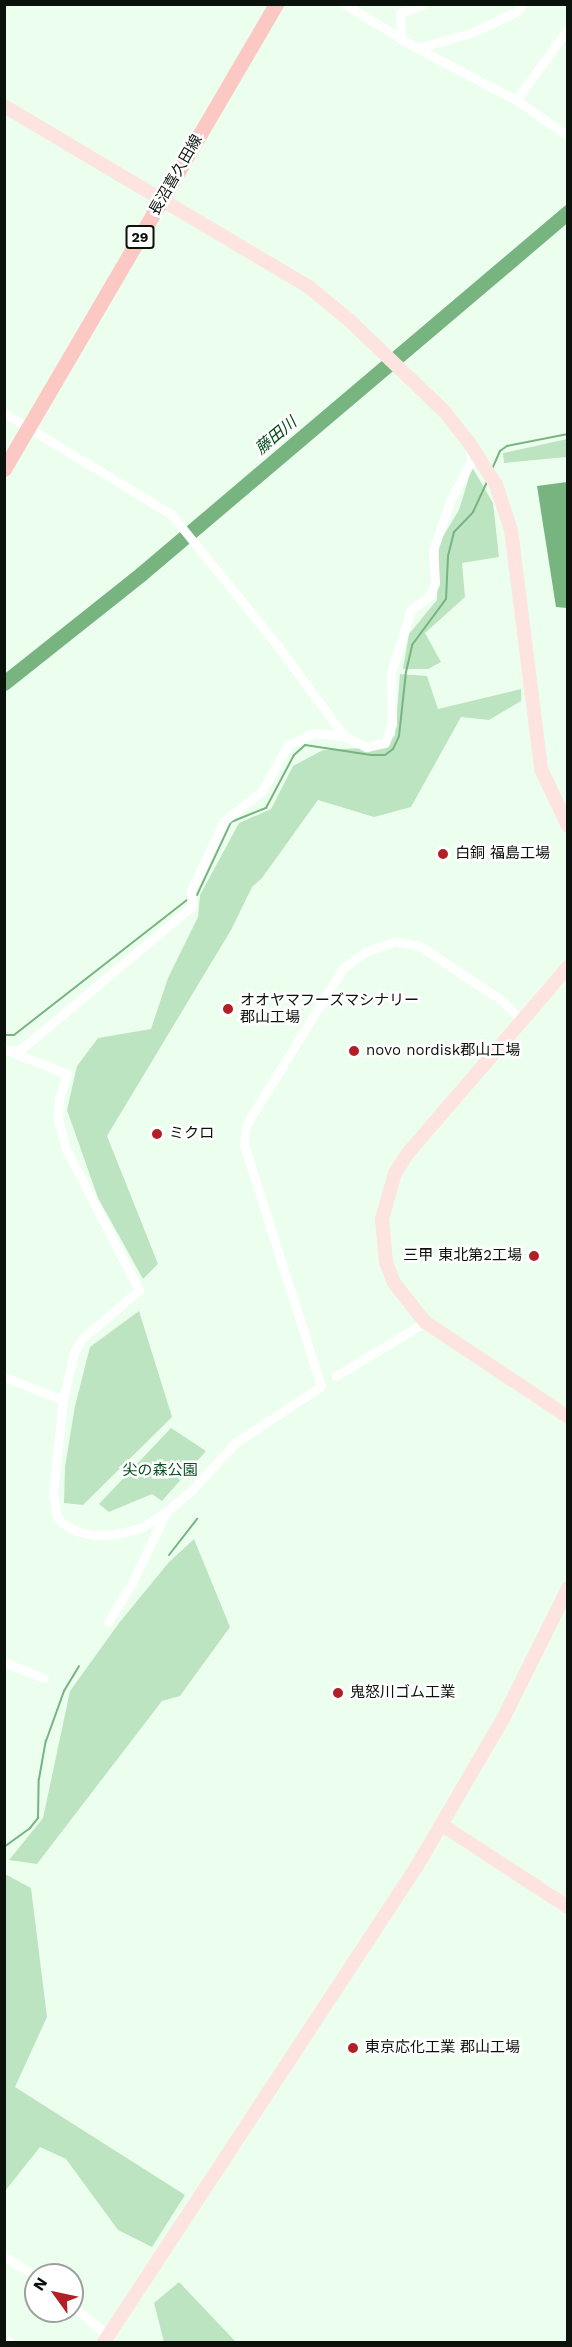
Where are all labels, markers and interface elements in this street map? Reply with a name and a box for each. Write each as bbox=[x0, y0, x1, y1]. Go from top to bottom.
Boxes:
street label: 長沼喜久田線 bbox=[146, 132, 206, 218]
road number: 29 bbox=[125, 226, 155, 248]
water label: 藤田川 bbox=[251, 413, 301, 459]
place label: 白銅 福島工場 bbox=[455, 845, 550, 863]
marker: 白銅 福島工場 bbox=[436, 847, 450, 861]
place label: オオヤマフーズマシナリー 郡山工場 bbox=[240, 991, 420, 1026]
marker: オオヤマフーズマシナリー 郡山工場 bbox=[221, 1002, 235, 1016]
place label: novo nordisk郡山工場 bbox=[366, 1042, 520, 1060]
marker: novo nordisk郡山工場 bbox=[347, 1044, 361, 1058]
place label: ミクロ bbox=[169, 1125, 214, 1143]
marker: ミクロ bbox=[150, 1127, 164, 1141]
place label: 三甲 東北第2工場 bbox=[403, 1247, 522, 1265]
marker: 三甲 東北第2工場 bbox=[527, 1249, 541, 1263]
park label: 尖の森公園 bbox=[123, 1462, 197, 1480]
place label: 鬼怒川ゴム工業 bbox=[350, 1684, 455, 1702]
marker: 鬼怒川ゴム工業 bbox=[331, 1686, 345, 1700]
place label: 東京応化工業 郡山工場 bbox=[365, 2039, 520, 2057]
marker: 東京応化工業 郡山工場 bbox=[346, 2041, 360, 2055]
north arrow bbox=[24, 2263, 84, 2323]
text: N bbox=[29, 2274, 51, 2294]

